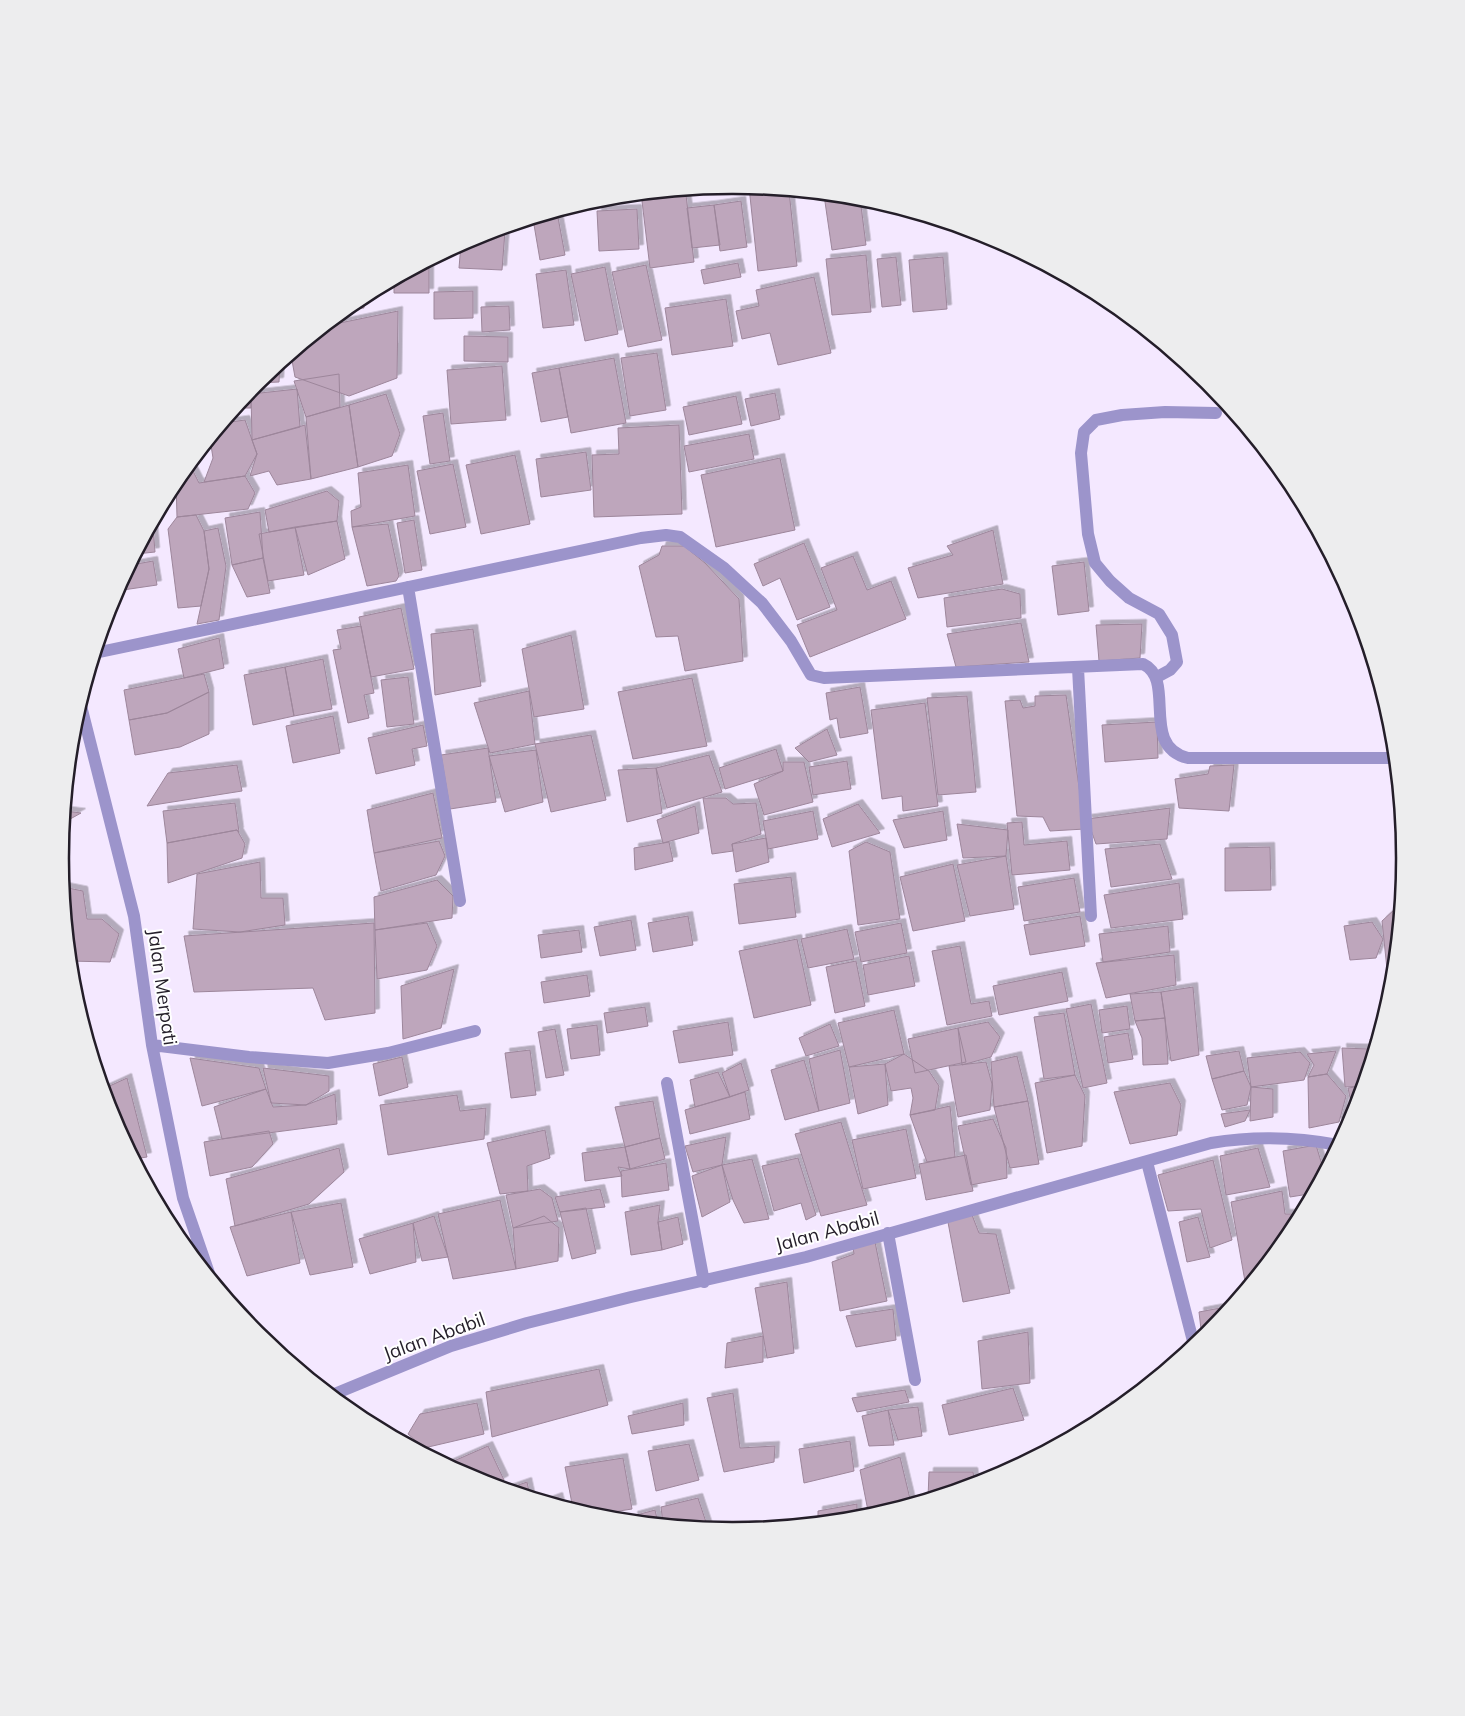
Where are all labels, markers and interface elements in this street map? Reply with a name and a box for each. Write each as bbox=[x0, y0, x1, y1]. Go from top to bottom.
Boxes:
street label: Jalan Merpati bbox=[143, 927, 183, 1047]
street label: Jalan Ababil bbox=[772, 1206, 882, 1256]
street label: Jalan Ababil bbox=[380, 1306, 488, 1366]

